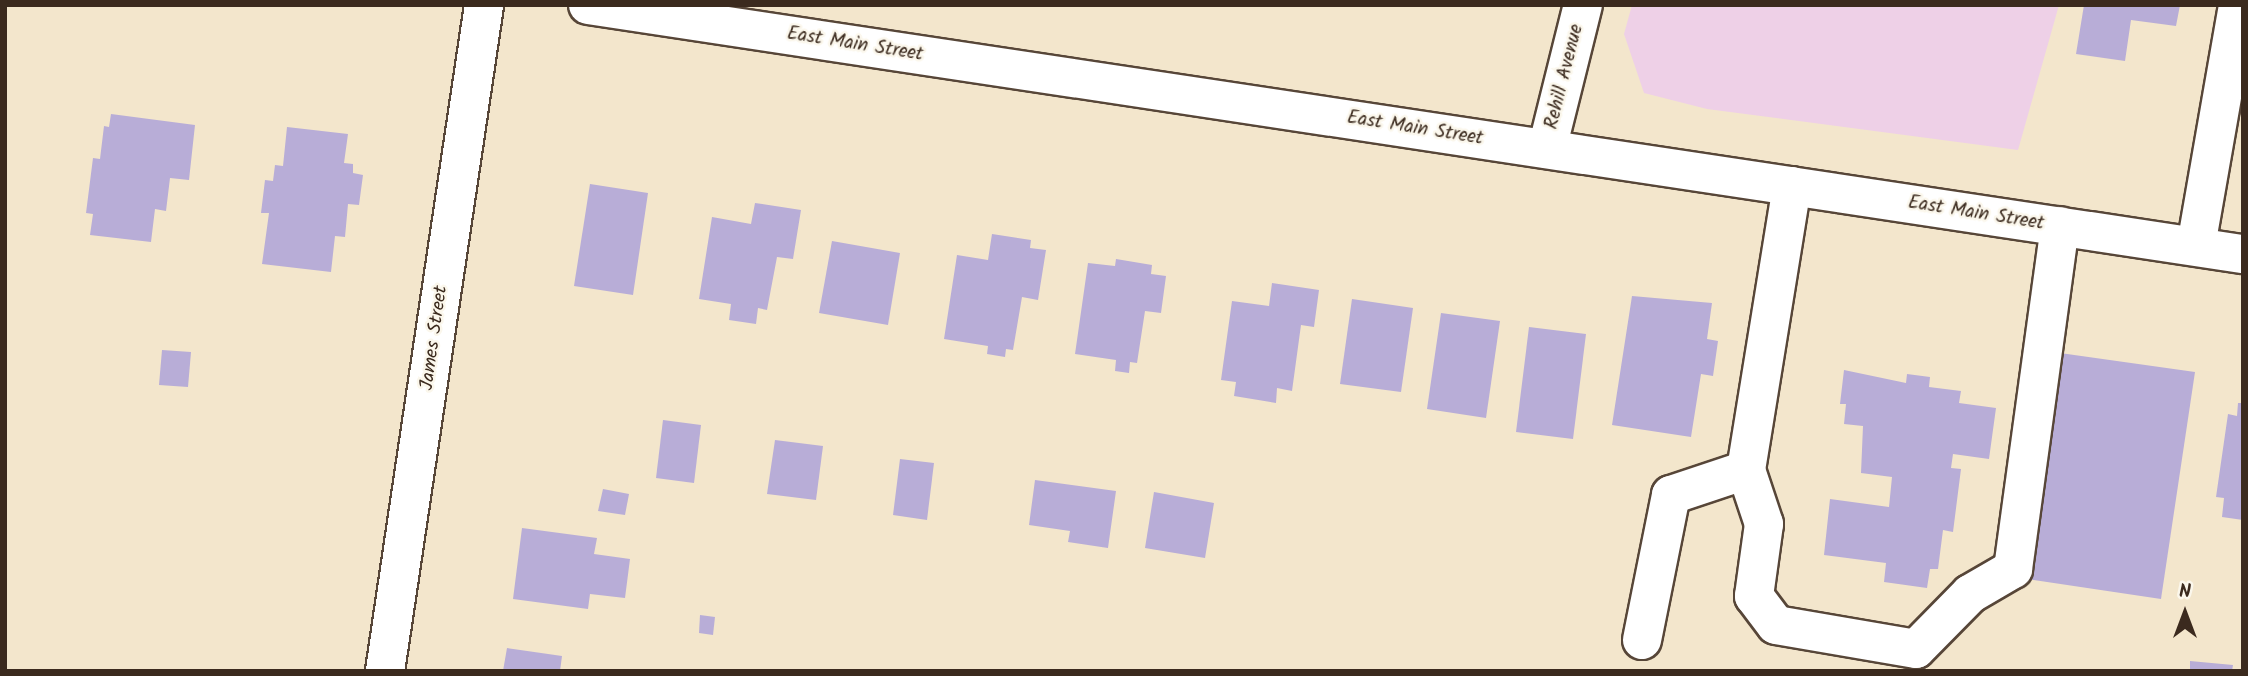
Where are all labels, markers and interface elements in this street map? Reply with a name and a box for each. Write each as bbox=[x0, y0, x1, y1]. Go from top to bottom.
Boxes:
street label: Rehill Avenue bbox=[1541, 22, 1589, 132]
street label: East Main Street bbox=[785, 23, 925, 67]
street label: East Main Street bbox=[1345, 107, 1485, 151]
street label: East Main Street bbox=[1906, 192, 2046, 236]
street label: James Street bbox=[416, 284, 454, 392]
text: N bbox=[2179, 577, 2191, 607]
north arrow bbox=[2150, 578, 2220, 648]

